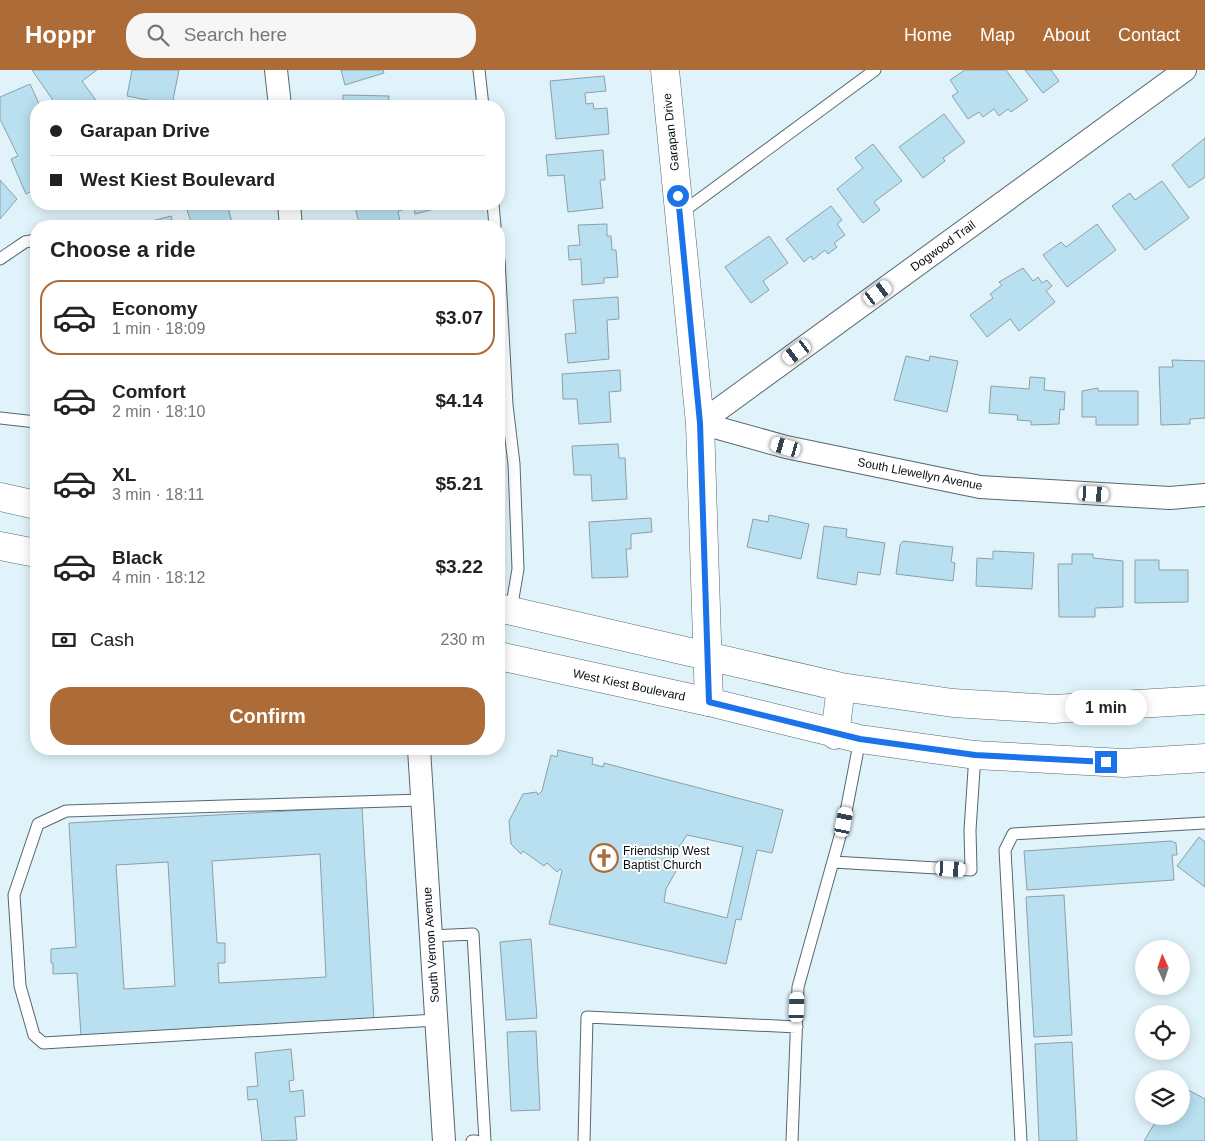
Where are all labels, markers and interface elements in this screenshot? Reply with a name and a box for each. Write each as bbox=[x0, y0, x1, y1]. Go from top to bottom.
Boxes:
search box bbox=[126, 13, 476, 58]
text: Hoppr bbox=[25, 21, 96, 48]
icon: search bbox=[144, 21, 172, 49]
text: Search here bbox=[184, 24, 287, 45]
text: Home bbox=[904, 25, 952, 45]
text: Map bbox=[980, 25, 1015, 45]
text: About bbox=[1043, 25, 1090, 45]
text: Contact bbox=[1118, 25, 1180, 45]
street label: Garapan Drive bbox=[660, 92, 682, 172]
text: Garapan Drive bbox=[80, 120, 210, 141]
text: West Kiest Boulevard bbox=[80, 169, 275, 190]
route start bbox=[667, 185, 689, 207]
street label: Dogwood Trail bbox=[908, 218, 978, 274]
text: Choose a ride bbox=[50, 237, 195, 262]
car bbox=[861, 278, 894, 308]
icon: car bbox=[52, 295, 97, 340]
text: Economy bbox=[112, 298, 198, 319]
text: $3.07 bbox=[435, 307, 483, 328]
text: 1 min · 18:09 bbox=[112, 320, 205, 337]
car bbox=[780, 337, 813, 367]
icon: car bbox=[52, 378, 97, 423]
text: Comfort bbox=[112, 381, 186, 402]
text: $4.14 bbox=[435, 390, 483, 411]
text: 2 min · 18:10 bbox=[112, 403, 205, 420]
car bbox=[769, 436, 802, 458]
street label: South Llewellyn Avenue bbox=[856, 455, 984, 493]
icon: car bbox=[52, 461, 97, 506]
text: XL bbox=[112, 464, 136, 485]
text: $5.21 bbox=[435, 473, 483, 494]
text: 3 min · 18:11 bbox=[112, 486, 204, 503]
car bbox=[1078, 486, 1109, 502]
icon: car bbox=[52, 544, 97, 589]
text: Black bbox=[112, 547, 163, 568]
text: $3.22 bbox=[435, 556, 483, 577]
text: 4 min · 18:12 bbox=[112, 569, 205, 586]
icon: cash bbox=[50, 626, 78, 654]
text: Cash bbox=[90, 629, 134, 650]
text: 230 m bbox=[441, 631, 485, 648]
street label: West Kiest Boulevard bbox=[572, 666, 686, 704]
button: Confirm bbox=[50, 687, 485, 745]
callout: 1 min bbox=[1065, 690, 1147, 724]
text: 1 min bbox=[1085, 699, 1127, 716]
route end bbox=[1095, 751, 1117, 773]
car bbox=[833, 806, 854, 838]
church icon: Friendship West Baptist Church bbox=[589, 843, 619, 873]
place label: Friendship West Baptist Church bbox=[623, 844, 710, 872]
car bbox=[935, 861, 966, 877]
street label: South Vernon Avenue bbox=[420, 886, 442, 1003]
north arrow bbox=[1135, 940, 1190, 995]
map controls bbox=[1135, 940, 1190, 1125]
car bbox=[788, 992, 805, 1022]
button: locate bbox=[1135, 1005, 1190, 1060]
button: layers bbox=[1135, 1070, 1190, 1125]

